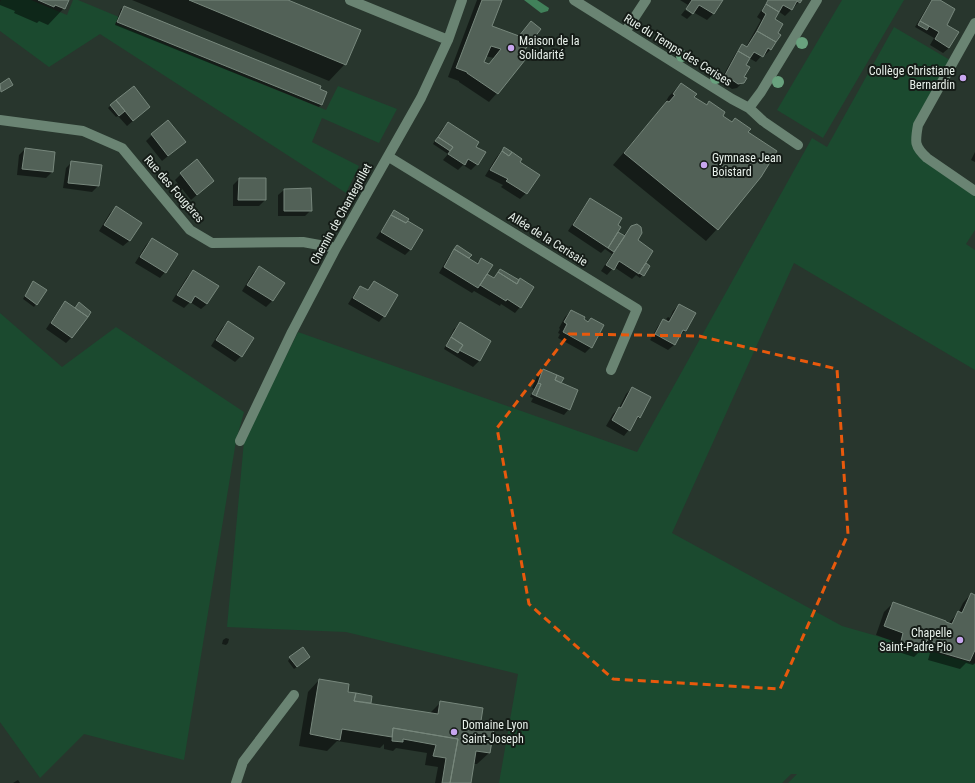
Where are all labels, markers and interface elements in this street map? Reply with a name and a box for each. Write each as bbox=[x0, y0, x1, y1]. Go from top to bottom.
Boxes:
street label: Rue du Temps des Cerises bbox=[621, 11, 735, 89]
place label: Maison de la Solidarité bbox=[519, 34, 580, 62]
marker: Maison de la Solidarité bbox=[506, 43, 516, 53]
place label: Collège Christiane Bernardin bbox=[869, 64, 955, 92]
marker: Collège Christiane Bernardin bbox=[958, 73, 968, 83]
place label: Gymnase Jean Boistard bbox=[712, 151, 782, 179]
street label: Rue des Fougères bbox=[141, 153, 207, 225]
marker: Gymnase Jean Boistard bbox=[699, 160, 709, 170]
street label: Chemin de Chantegrillet bbox=[307, 161, 375, 267]
street label: Allée de la Cerisaie bbox=[506, 209, 590, 269]
place label: Chapelle Saint-Padre Pio bbox=[879, 626, 952, 654]
marker: Chapelle Saint-Padre Pio bbox=[955, 635, 965, 645]
place label: Domaine Lyon Saint-Joseph bbox=[462, 718, 528, 746]
marker: Domaine Lyon Saint-Joseph bbox=[449, 727, 459, 737]

